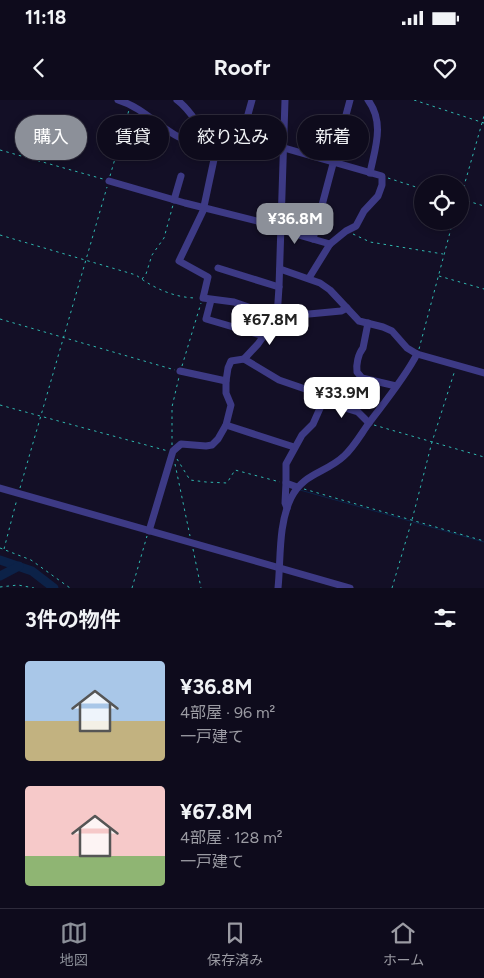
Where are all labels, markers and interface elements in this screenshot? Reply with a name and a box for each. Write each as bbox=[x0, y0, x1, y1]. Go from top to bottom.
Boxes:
text: 11:18 bbox=[25, 6, 66, 29]
icon: back bbox=[25, 54, 53, 82]
text: Roofr bbox=[214, 54, 270, 81]
icon: heart bbox=[431, 54, 459, 82]
chip: 購入 bbox=[15, 115, 87, 160]
chip: 賃貸 bbox=[97, 115, 169, 160]
chip: 絞り込み bbox=[179, 115, 287, 160]
chip: 新着 bbox=[297, 115, 369, 160]
map controls bbox=[414, 175, 469, 230]
button: locate bbox=[414, 175, 469, 230]
pin: ¥36.8M bbox=[254, 202, 336, 245]
text: ¥36.8M bbox=[267, 209, 323, 228]
pin: ¥67.8M bbox=[229, 304, 311, 346]
text: ¥67.8M bbox=[242, 310, 298, 329]
pin: ¥33.9M bbox=[301, 376, 383, 419]
text: ¥33.9M bbox=[315, 383, 369, 402]
icon: filters bbox=[431, 604, 459, 632]
text: 3件の物件 bbox=[25, 607, 121, 632]
text: ¥36.8M bbox=[180, 674, 252, 699]
icon: home bbox=[65, 681, 125, 741]
text: 4部屋 · 96 m² bbox=[180, 703, 275, 722]
text: 一戸建て bbox=[180, 727, 244, 746]
text: ¥67.8M bbox=[180, 799, 252, 824]
icon: home bbox=[65, 806, 125, 866]
text: 4部屋 · 128 m² bbox=[180, 828, 283, 847]
text: 一戸建て bbox=[180, 852, 244, 871]
tab: 地図 bbox=[60, 919, 88, 969]
tab: 保存済み bbox=[207, 919, 263, 969]
tab: ホーム bbox=[383, 919, 424, 969]

